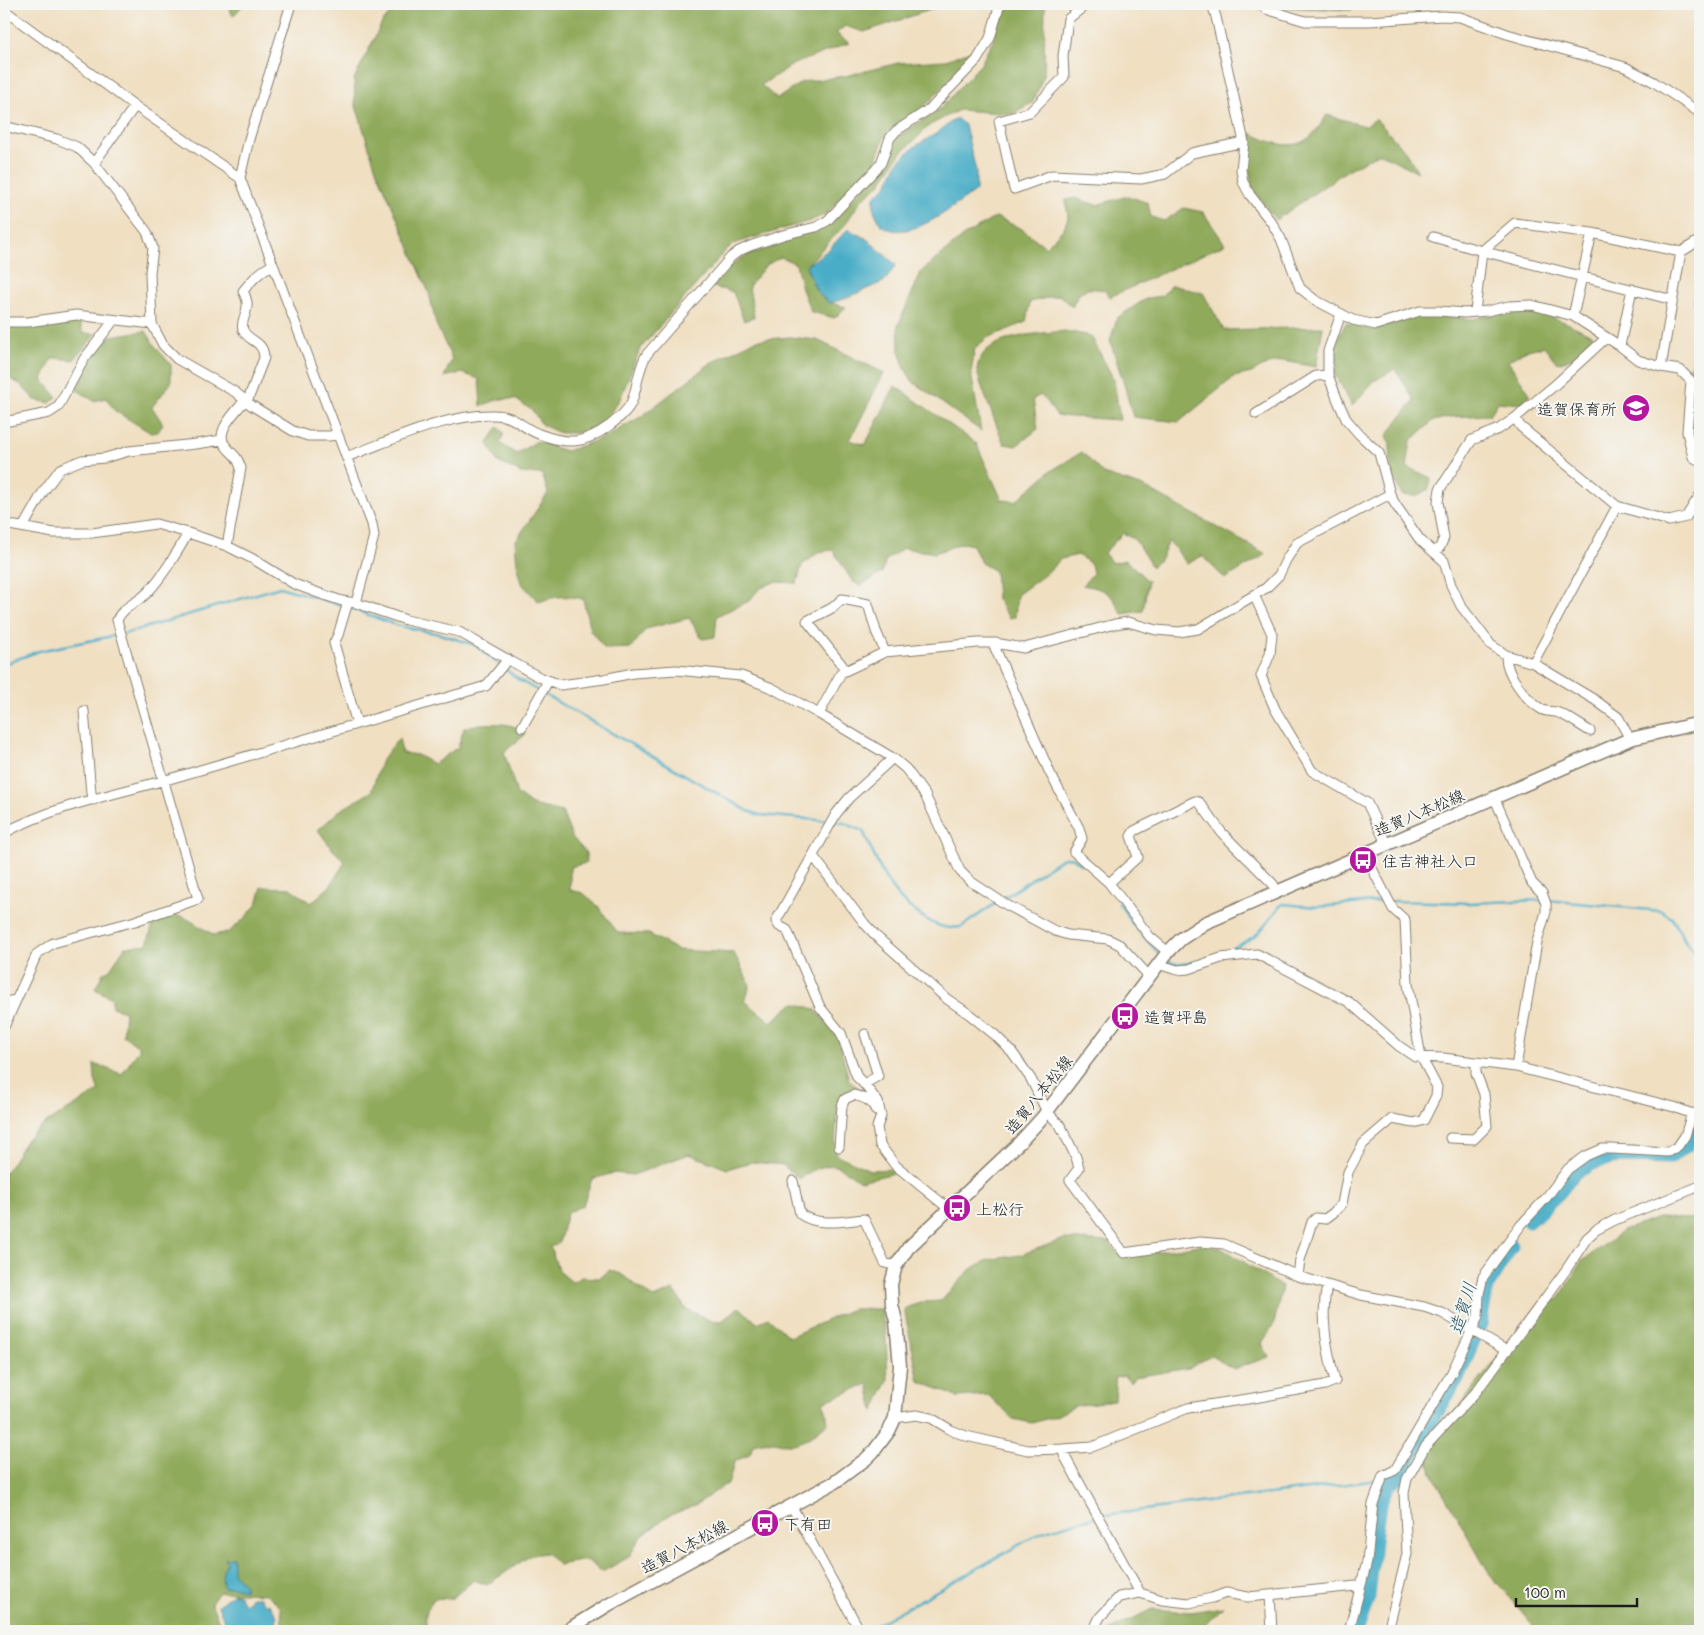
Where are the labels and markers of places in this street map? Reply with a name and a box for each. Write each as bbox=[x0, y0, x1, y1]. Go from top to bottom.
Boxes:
school or university icon: 造賀保育所 bbox=[1621, 393, 1651, 423]
place label: 造賀保育所 bbox=[1537, 398, 1617, 419]
bus stop icon: 住吉神社入口 bbox=[1348, 845, 1378, 875]
place label: 住吉神社入口 bbox=[1382, 850, 1478, 871]
bus stop icon: 造賀坪島 bbox=[1110, 1001, 1140, 1031]
place label: 造賀坪島 bbox=[1144, 1006, 1208, 1027]
bus stop icon: 上松行 bbox=[942, 1193, 972, 1223]
place label: 上松行 bbox=[976, 1198, 1024, 1219]
bus stop icon: 下有田 bbox=[750, 1508, 780, 1538]
place label: 下有田 bbox=[784, 1513, 832, 1534]

